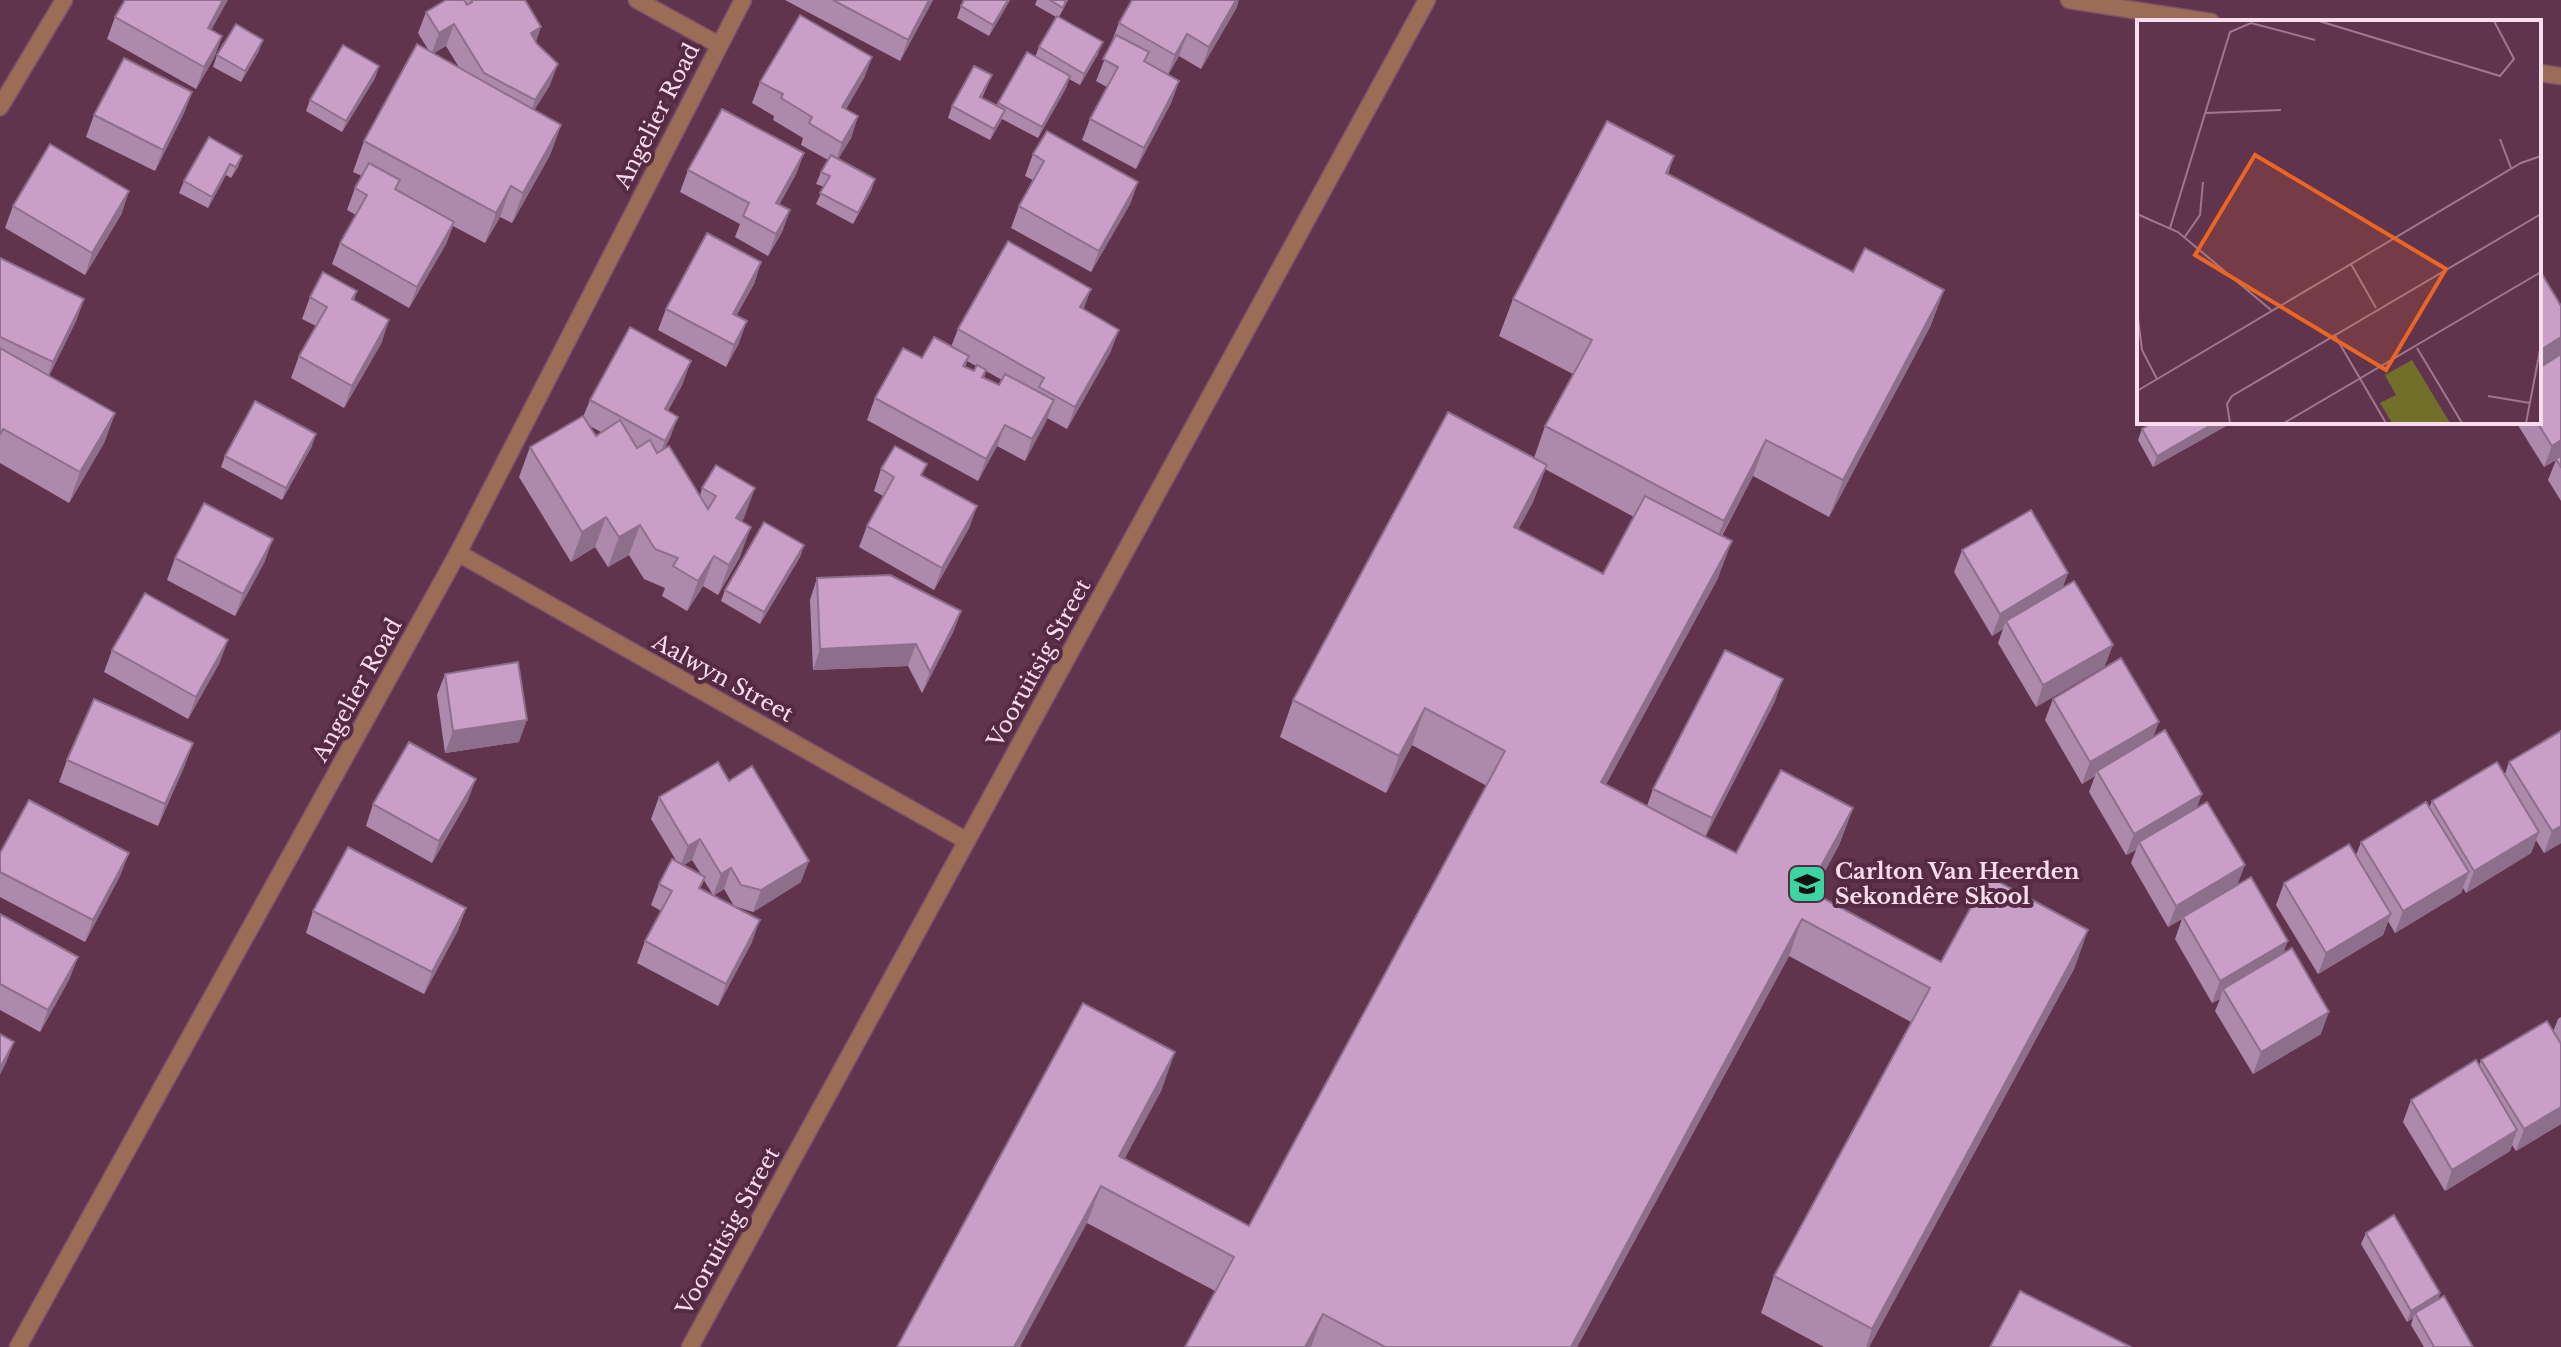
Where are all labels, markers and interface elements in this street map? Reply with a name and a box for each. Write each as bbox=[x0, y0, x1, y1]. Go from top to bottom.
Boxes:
inset map bbox=[2137, 20, 2541, 424]
street label: Angelier Road bbox=[608, 39, 705, 194]
street label: Vooruitsig Street bbox=[981, 574, 1097, 753]
street label: Angelier Road bbox=[306, 613, 408, 767]
street label: Aalwyn Street bbox=[647, 628, 799, 728]
place label: Carlton Van Heerden Sekondêre Skool bbox=[1835, 858, 2080, 910]
school or university icon: Carlton Van Heerden Sekondêre Skool bbox=[1786, 863, 1828, 905]
street label: Vooruitsig Street bbox=[670, 1142, 786, 1321]

